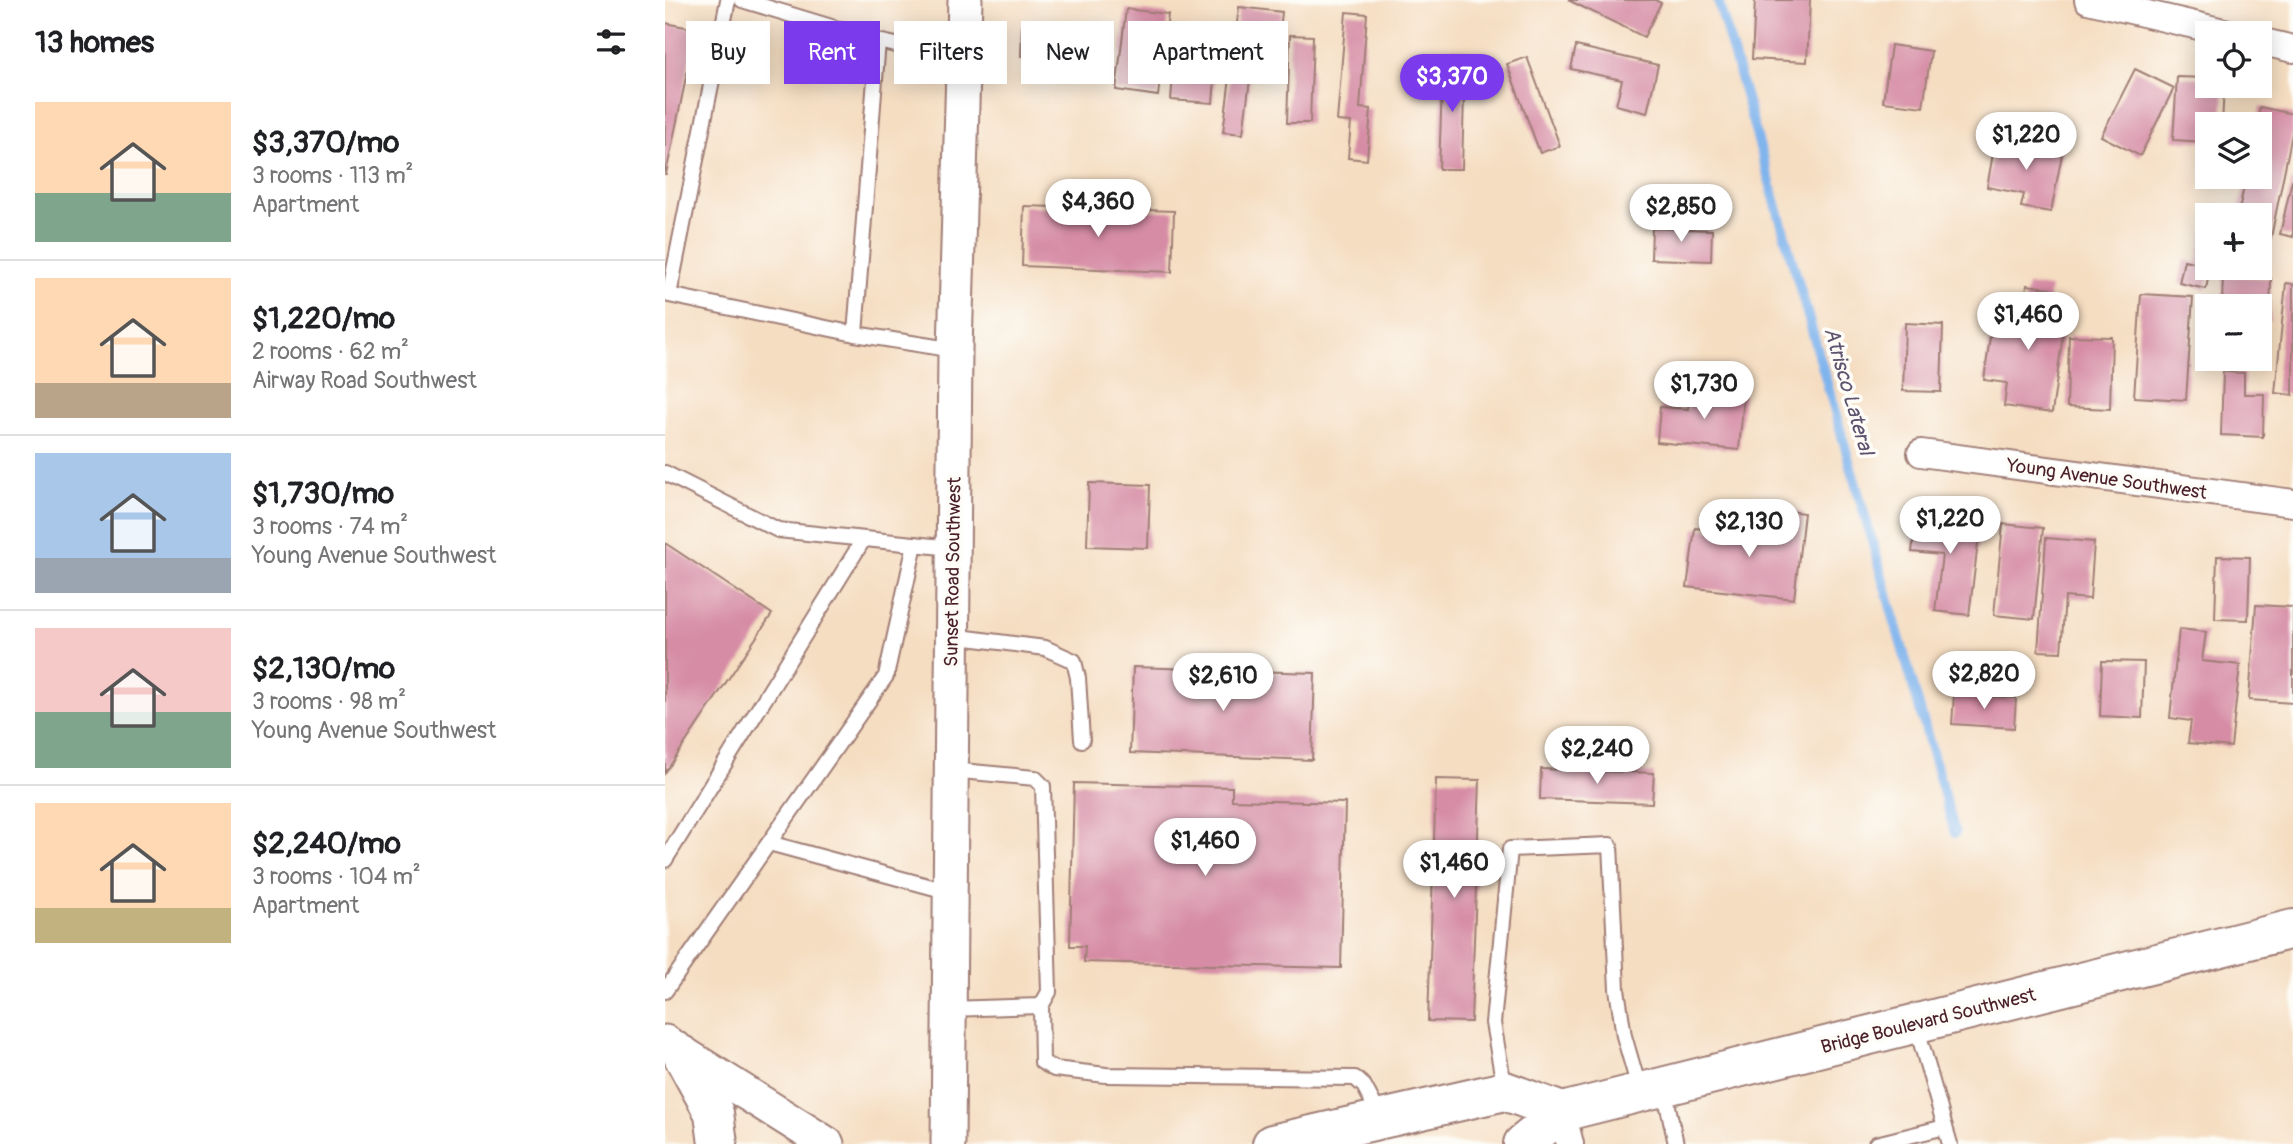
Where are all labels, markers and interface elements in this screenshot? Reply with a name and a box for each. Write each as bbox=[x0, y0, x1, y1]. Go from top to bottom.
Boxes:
chip: Buy bbox=[686, 21, 770, 84]
chip: Rent bbox=[784, 21, 880, 84]
chip: Filters bbox=[894, 21, 1007, 84]
chip: New bbox=[1021, 21, 1114, 84]
chip: Apartment bbox=[1128, 21, 1288, 84]
map controls bbox=[2195, 21, 2272, 371]
button: locate bbox=[2195, 21, 2272, 98]
icon: filters bbox=[592, 23, 630, 61]
text: 13 homes bbox=[35, 24, 154, 61]
pin: $3,370 bbox=[1395, 54, 1509, 114]
text: $3,370 bbox=[1416, 62, 1488, 91]
button: layers bbox=[2195, 112, 2272, 189]
pin: $1,220 bbox=[1969, 113, 2083, 172]
text: $1,220 bbox=[1992, 120, 2060, 149]
text: $3,370/mo bbox=[252, 124, 399, 161]
icon: home bbox=[91, 130, 175, 214]
text: 3 rooms · 113 m² bbox=[252, 161, 413, 190]
pin: $4,360 bbox=[1041, 180, 1155, 239]
pin: $2,850 bbox=[1624, 184, 1738, 244]
text: $4,360 bbox=[1061, 187, 1135, 216]
text: Apartment bbox=[252, 190, 359, 219]
text: $2,850 bbox=[1646, 192, 1716, 221]
button: + bbox=[2195, 203, 2272, 280]
pin: $1,460 bbox=[1971, 292, 2085, 352]
button: − bbox=[2195, 294, 2272, 371]
text: $1,220/mo bbox=[252, 300, 395, 337]
text: $1,460 bbox=[1993, 300, 2063, 329]
icon: home bbox=[91, 306, 175, 390]
water label: Atrisco Lateral bbox=[1817, 324, 1880, 460]
text: 2 rooms · 62 m² bbox=[252, 337, 409, 366]
pin: $1,730 bbox=[1647, 362, 1761, 421]
text: Airway Road Southwest bbox=[252, 366, 477, 395]
text: $1,730 bbox=[1670, 369, 1738, 398]
street label: Young Avenue Southwest bbox=[2004, 453, 2209, 505]
text: $1,730/mo bbox=[252, 475, 394, 512]
street label: Sunset Road Southwest bbox=[939, 477, 967, 667]
icon: home bbox=[91, 481, 175, 565]
pin: $1,220 bbox=[1893, 496, 2007, 556]
pin: $2,130 bbox=[1692, 500, 1806, 559]
text: $1,220 bbox=[1916, 504, 1984, 533]
text: $2,130 bbox=[1715, 507, 1783, 536]
text: 3 rooms · 74 m² bbox=[252, 512, 408, 541]
text: Young Avenue Southwest bbox=[252, 541, 496, 570]
text: $2,130/mo bbox=[252, 650, 395, 687]
pin: $2,820 bbox=[1927, 652, 2041, 711]
pin: $2,610 bbox=[1166, 654, 1280, 713]
icon: home bbox=[91, 656, 175, 740]
text: $2,820 bbox=[1948, 659, 2020, 688]
text: $2,610 bbox=[1188, 661, 1258, 690]
text: 3 rooms · 98 m² bbox=[252, 687, 406, 716]
text: Young Avenue Southwest bbox=[252, 716, 496, 745]
pin: $2,240 bbox=[1540, 726, 1654, 786]
text: $2,240 bbox=[1560, 734, 1634, 763]
pin: $1,460 bbox=[1148, 818, 1262, 878]
text: $2,240/mo bbox=[252, 825, 401, 862]
text: $1,460 bbox=[1170, 826, 1240, 855]
icon: home bbox=[91, 831, 175, 915]
pin: $1,460 bbox=[1397, 841, 1511, 900]
text: $1,460 bbox=[1419, 848, 1489, 877]
text: 3 rooms · 104 m² bbox=[252, 862, 421, 891]
text: Apartment bbox=[252, 891, 359, 920]
street label: Bridge Boulevard Southwest bbox=[1818, 983, 2038, 1059]

